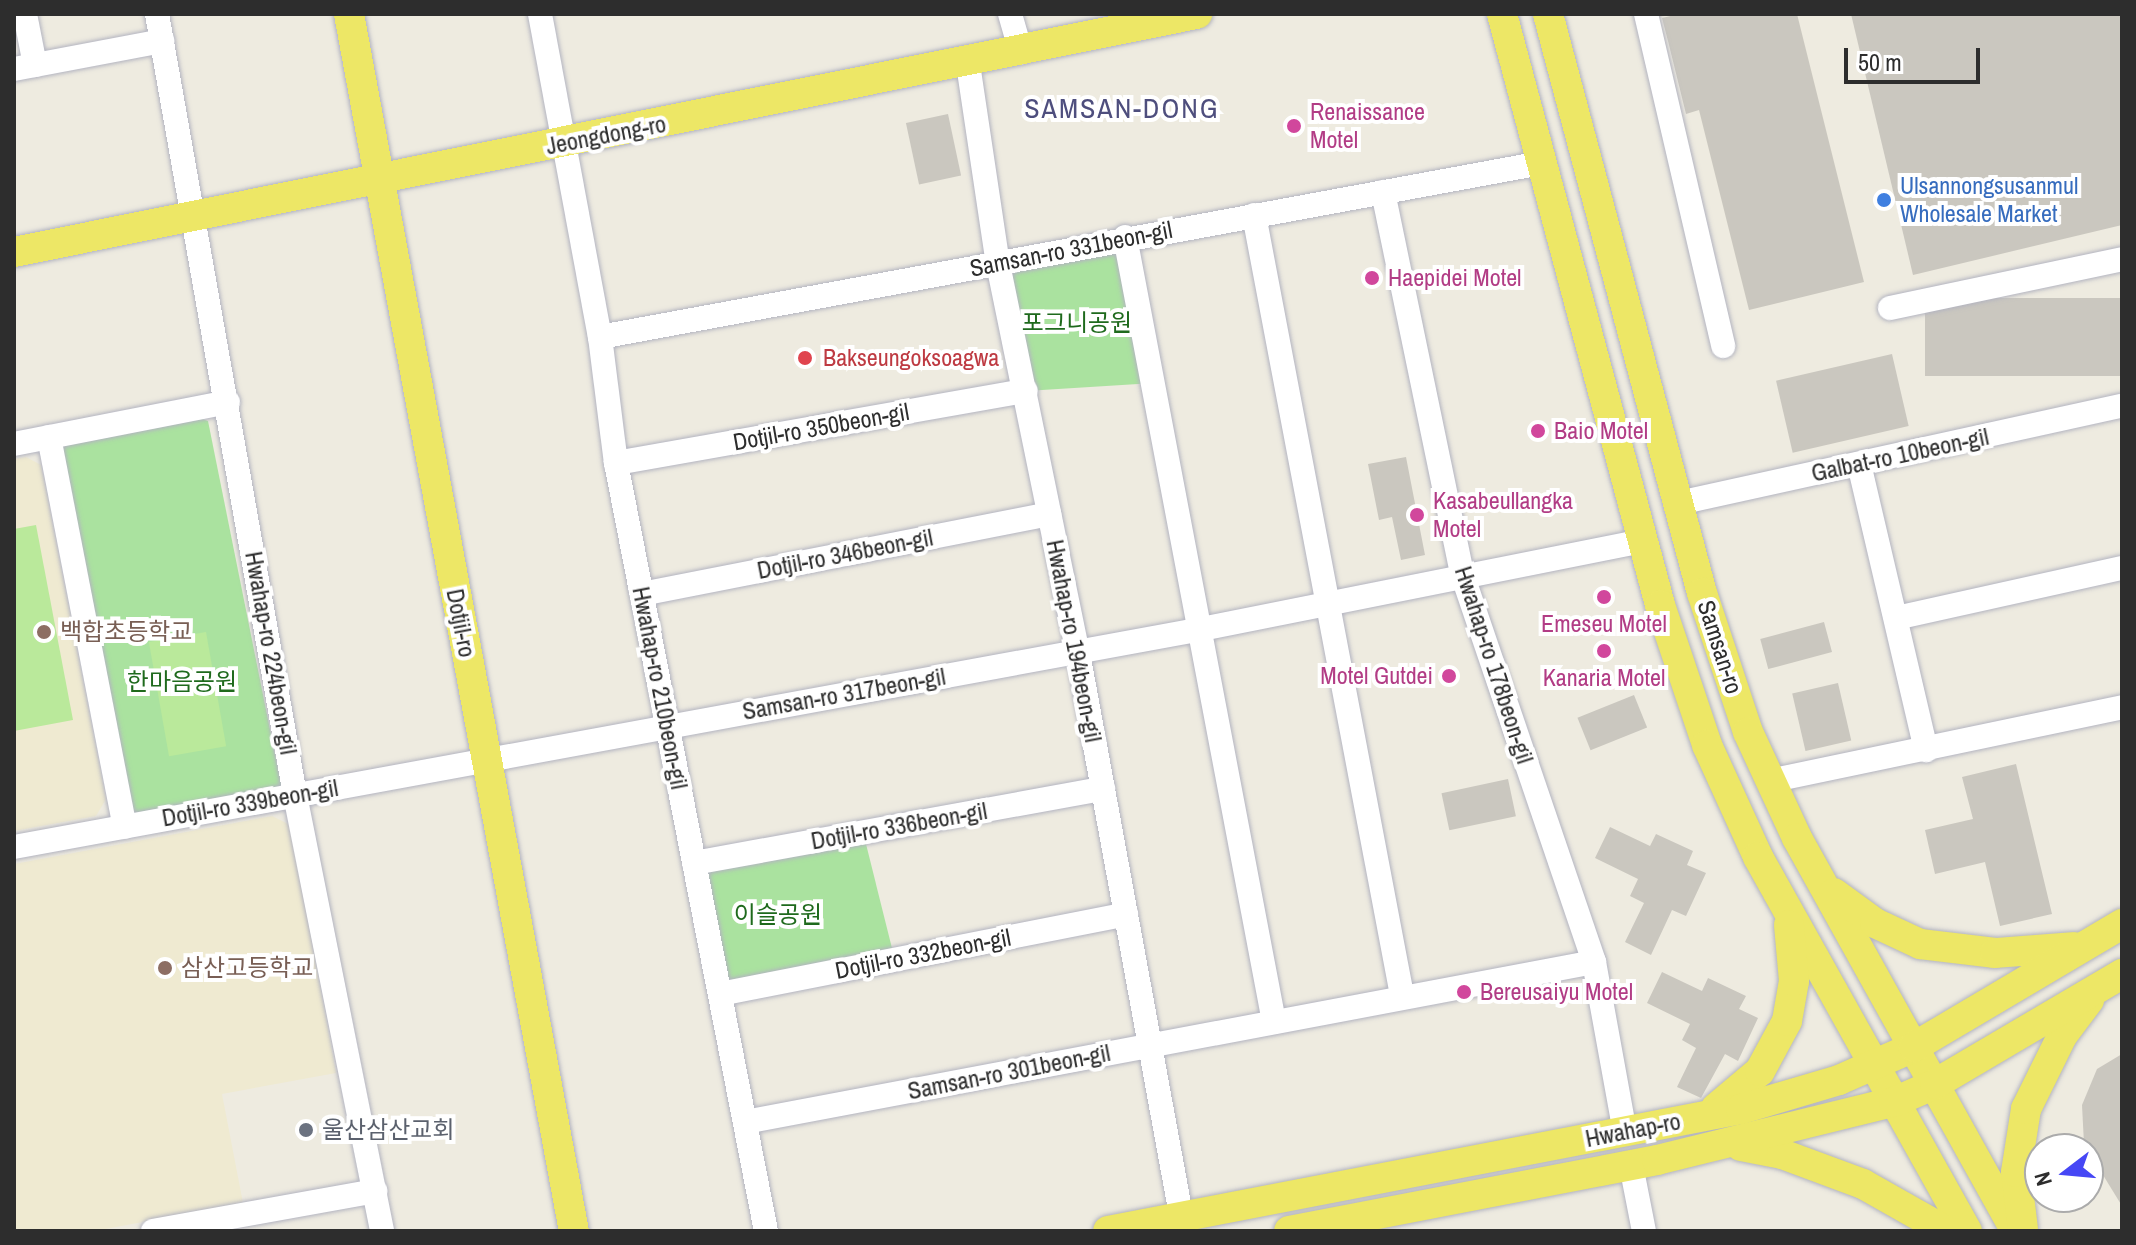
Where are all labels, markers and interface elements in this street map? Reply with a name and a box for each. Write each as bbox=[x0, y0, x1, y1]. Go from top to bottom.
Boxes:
scale bar bbox=[1848, 32, 1984, 82]
text: 50 m bbox=[1858, 46, 1902, 78]
district label: SAMSAN-DONG bbox=[1024, 91, 1220, 125]
place label: Renaissance Motel bbox=[1310, 98, 1425, 154]
street label: Jeongdong-ro bbox=[544, 109, 668, 161]
marker: Renaissance Motel bbox=[1285, 117, 1303, 135]
place label: Ulsannongsusanmul Wholesale Market bbox=[1900, 172, 2078, 228]
marker: Ulsannongsusanmul Wholesale Market bbox=[1875, 191, 1893, 209]
street label: Samsan-ro 331beon-gil bbox=[967, 215, 1175, 283]
place label: Haepidei Motel bbox=[1388, 264, 1521, 292]
marker: Haepidei Motel bbox=[1363, 269, 1381, 287]
park label: 포그니공원 bbox=[1022, 309, 1132, 337]
place label: Bakseungoksoagwa bbox=[823, 344, 999, 372]
marker: Bakseungoksoagwa bbox=[794, 347, 816, 369]
street label: Dotjil-ro 350beon-gil bbox=[731, 397, 911, 457]
place label: Baio Motel bbox=[1554, 417, 1648, 445]
marker: Baio Motel bbox=[1529, 422, 1547, 440]
street label: Galbat-ro 10beon-gil bbox=[1809, 422, 1991, 488]
place label: Kasabeullangka Motel bbox=[1433, 487, 1573, 543]
marker: Kasabeullangka Motel bbox=[1408, 506, 1426, 524]
street label: Dotjil-ro 346beon-gil bbox=[755, 523, 935, 585]
street label: Hwahap-ro 194beon-gil bbox=[1040, 537, 1108, 745]
street label: Hwahap-ro 224beon-gil bbox=[239, 549, 303, 757]
street label: Hwahap-ro 178beon-gil bbox=[1449, 563, 1539, 767]
street label: Hwahap-ro 210beon-gil bbox=[626, 584, 694, 792]
street label: Dotjil-ro bbox=[440, 586, 482, 660]
marker: Emeseu Motel bbox=[1595, 588, 1613, 606]
street label: Samsan-ro bbox=[1691, 597, 1749, 697]
place label: Emeseu Motel bbox=[1541, 610, 1667, 638]
place label: 백합초등학교 bbox=[60, 618, 192, 646]
marker: 백합초등학교 bbox=[35, 623, 53, 641]
marker: Kanaria Motel bbox=[1595, 642, 1613, 660]
street label: Samsan-ro 317beon-gil bbox=[740, 662, 948, 726]
place label: Motel Gutdei bbox=[1320, 662, 1433, 690]
place label: Kanaria Motel bbox=[1543, 664, 1665, 692]
marker: Motel Gutdei bbox=[1440, 667, 1458, 685]
park label: 한마음공원 bbox=[127, 668, 237, 696]
street label: Dotjil-ro 339beon-gil bbox=[160, 773, 340, 833]
street label: Dotjil-ro 336beon-gil bbox=[809, 796, 989, 856]
park label: 이슬공원 bbox=[734, 901, 822, 929]
street label: Dotjil-ro 332beon-gil bbox=[833, 923, 1013, 985]
place label: 삼산고등학교 bbox=[181, 954, 313, 982]
marker: 삼산고등학교 bbox=[156, 959, 174, 977]
place label: Bereusaiyu Motel bbox=[1480, 978, 1633, 1006]
marker: Bereusaiyu Motel bbox=[1455, 983, 1473, 1001]
street label: Samsan-ro 301beon-gil bbox=[905, 1038, 1113, 1106]
street label: Hwahap-ro bbox=[1583, 1107, 1683, 1153]
place label: 울산삼산교회 bbox=[322, 1116, 454, 1144]
marker: 울산삼산교회 bbox=[297, 1121, 315, 1139]
north arrow bbox=[2024, 1133, 2104, 1213]
text: N bbox=[2027, 1169, 2059, 1189]

